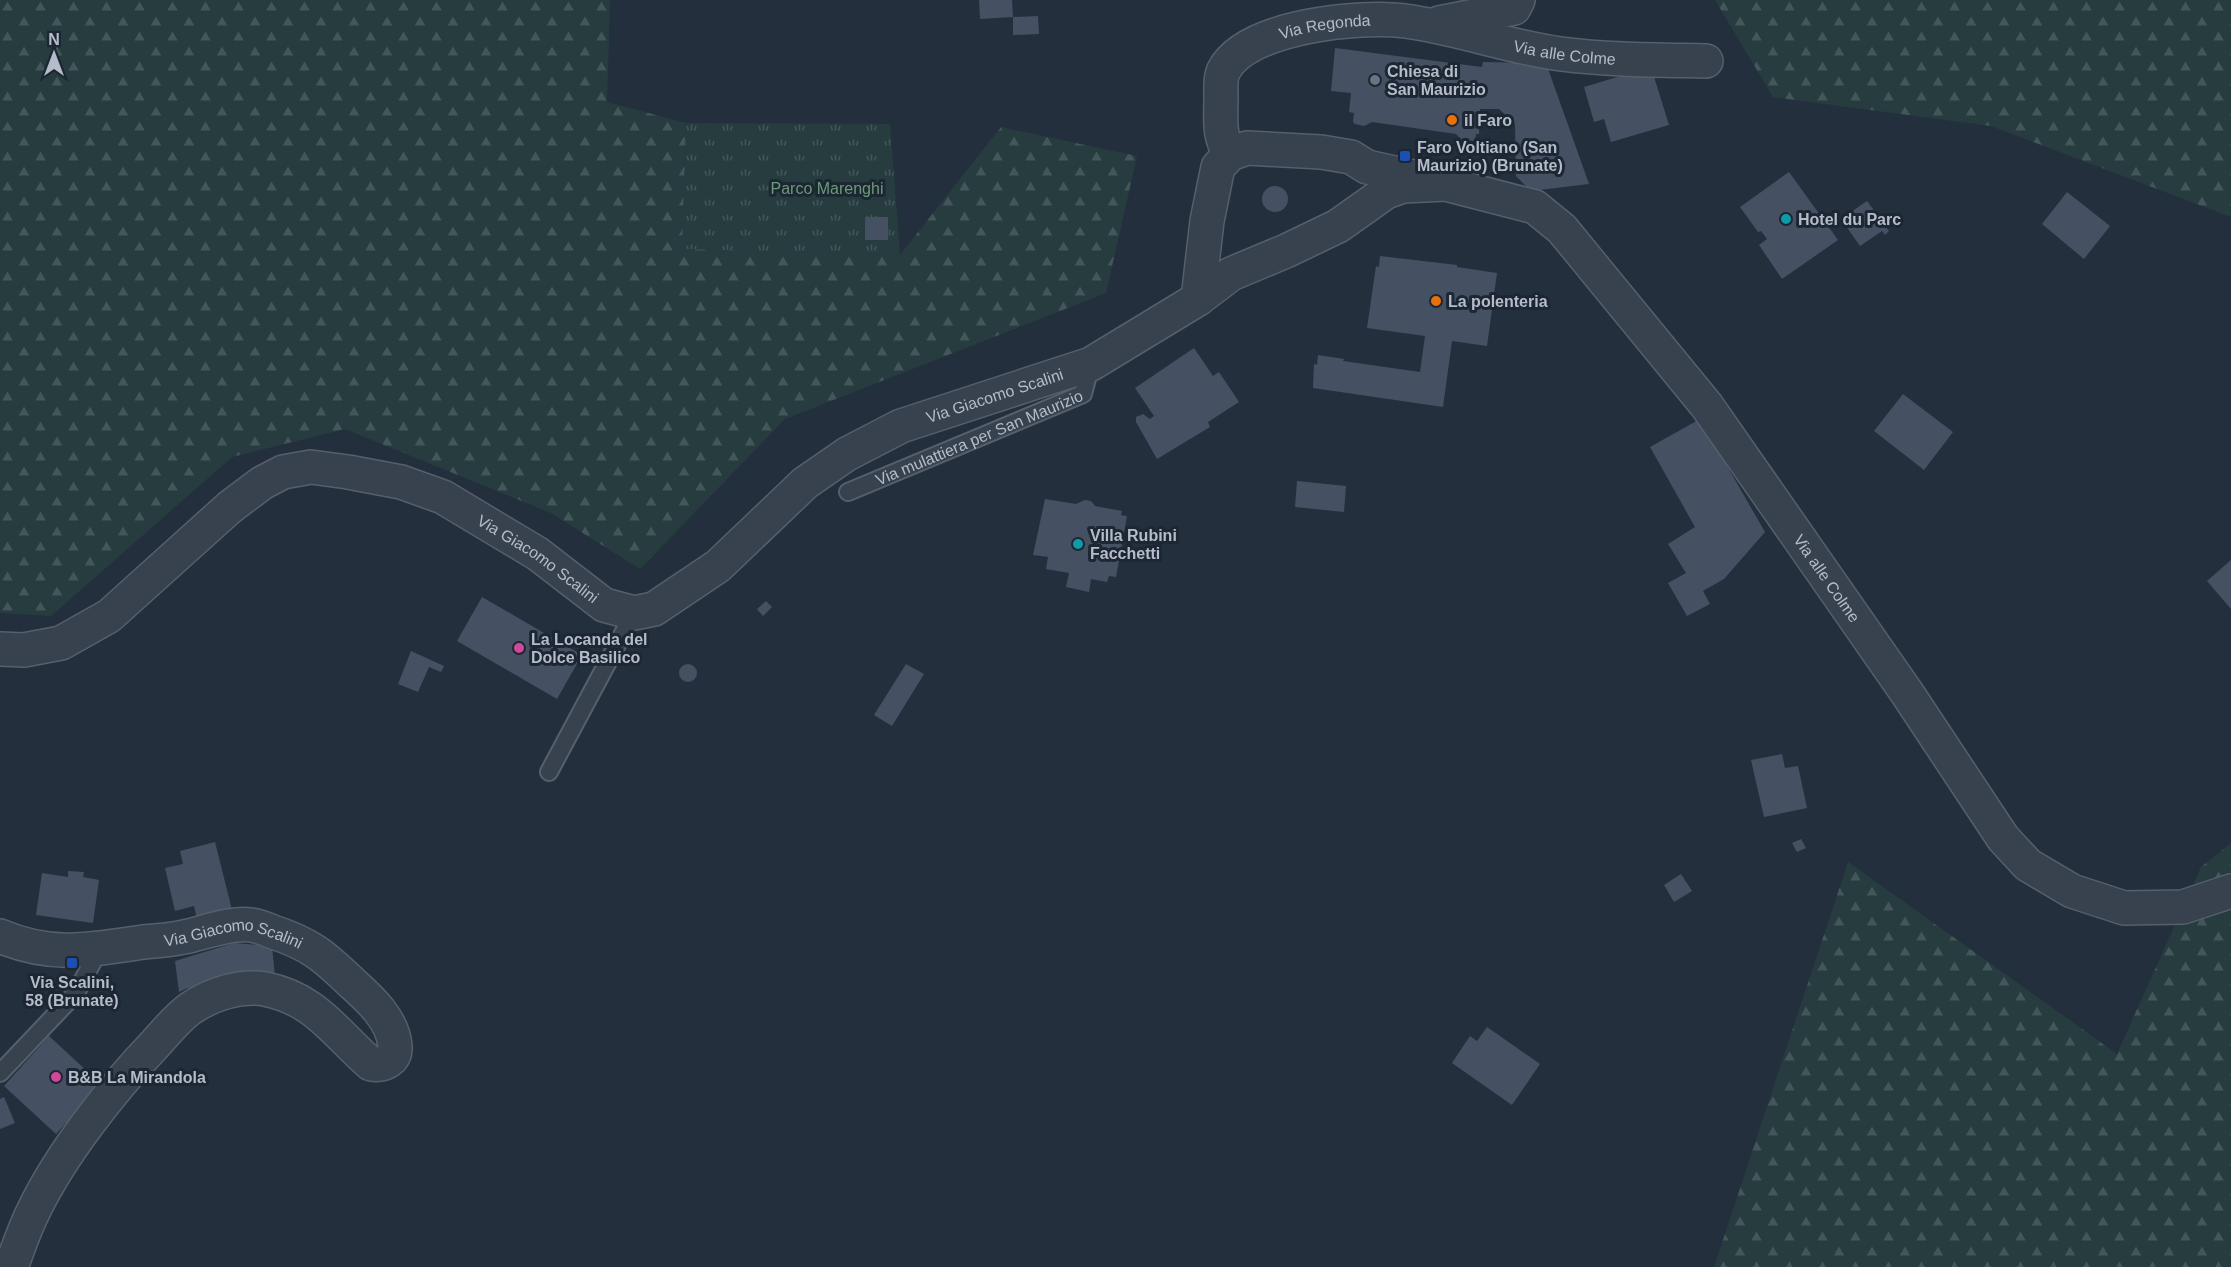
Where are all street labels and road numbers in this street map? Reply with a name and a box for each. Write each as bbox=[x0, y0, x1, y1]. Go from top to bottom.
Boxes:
street label: Via Regonda bbox=[1277, 11, 1371, 42]
street label: Via alle Colme bbox=[1512, 37, 1616, 67]
street label: Via Giacomo Scalini bbox=[924, 365, 1065, 426]
street label: Via mulattiera per San Maurizio bbox=[873, 387, 1085, 488]
street label: Via Giacomo Scalini bbox=[475, 511, 602, 606]
street label: Via alle Colme bbox=[1791, 531, 1863, 625]
street label: Via Giacomo Scalini bbox=[163, 916, 306, 951]

